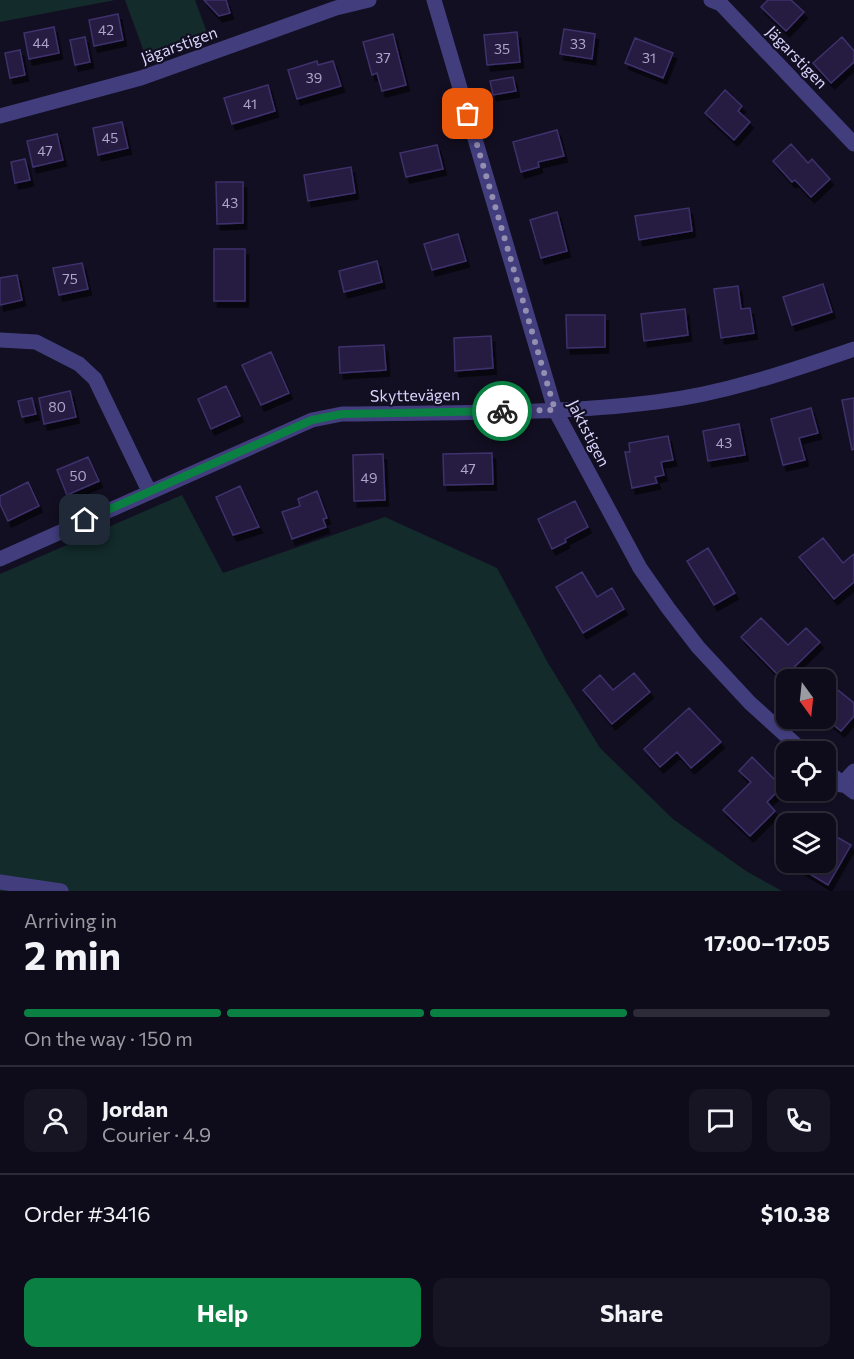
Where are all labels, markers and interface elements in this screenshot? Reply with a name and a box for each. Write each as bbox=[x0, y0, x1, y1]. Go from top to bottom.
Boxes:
house number: 42 bbox=[98, 21, 114, 38]
street label: Jägarstigen bbox=[763, 21, 832, 92]
street label: Jägarstigen bbox=[138, 22, 220, 67]
house number: 44 bbox=[33, 34, 50, 51]
house number: 33 bbox=[570, 35, 586, 52]
house number: 35 bbox=[494, 40, 510, 57]
house number: 37 bbox=[375, 49, 391, 66]
house number: 31 bbox=[642, 49, 656, 66]
house number: 39 bbox=[306, 69, 322, 86]
pin bbox=[442, 88, 493, 139]
house number: 41 bbox=[243, 95, 257, 112]
icon: bag bbox=[451, 97, 484, 130]
house number: 45 bbox=[102, 129, 118, 146]
house number: 47 bbox=[37, 142, 53, 159]
house number: 43 bbox=[222, 194, 238, 211]
house number: 75 bbox=[62, 270, 78, 287]
courier bbox=[472, 381, 532, 441]
street label: Skyttevägen bbox=[370, 384, 460, 405]
icon: bike bbox=[486, 395, 519, 428]
street label: Jaktstigen bbox=[565, 396, 614, 469]
house number: 80 bbox=[48, 398, 66, 415]
house number: 43 bbox=[716, 434, 732, 451]
house number: 47 bbox=[460, 460, 476, 477]
house number: 50 bbox=[69, 467, 87, 484]
house number: 49 bbox=[361, 469, 377, 486]
pin bbox=[59, 494, 110, 545]
icon: home bbox=[68, 503, 101, 536]
north arrow bbox=[776, 669, 836, 729]
map controls bbox=[776, 669, 836, 873]
button: locate bbox=[776, 741, 836, 801]
button: layers bbox=[776, 813, 836, 873]
text: Arriving in bbox=[24, 908, 117, 932]
text: 17:00–17:05 bbox=[704, 929, 830, 956]
text: 2 min bbox=[24, 930, 121, 978]
text: On the way · 150 m bbox=[24, 1026, 193, 1050]
button: person bbox=[24, 1089, 87, 1152]
button: chat bbox=[689, 1089, 752, 1152]
button: phone bbox=[767, 1089, 830, 1152]
text: Jordan bbox=[102, 1095, 168, 1122]
text: Courier · 4.9 bbox=[102, 1122, 211, 1146]
text: Order #3416 bbox=[24, 1200, 151, 1227]
text: $10.38 bbox=[761, 1200, 830, 1227]
button: Help bbox=[24, 1278, 421, 1347]
button: Share bbox=[433, 1278, 830, 1347]

